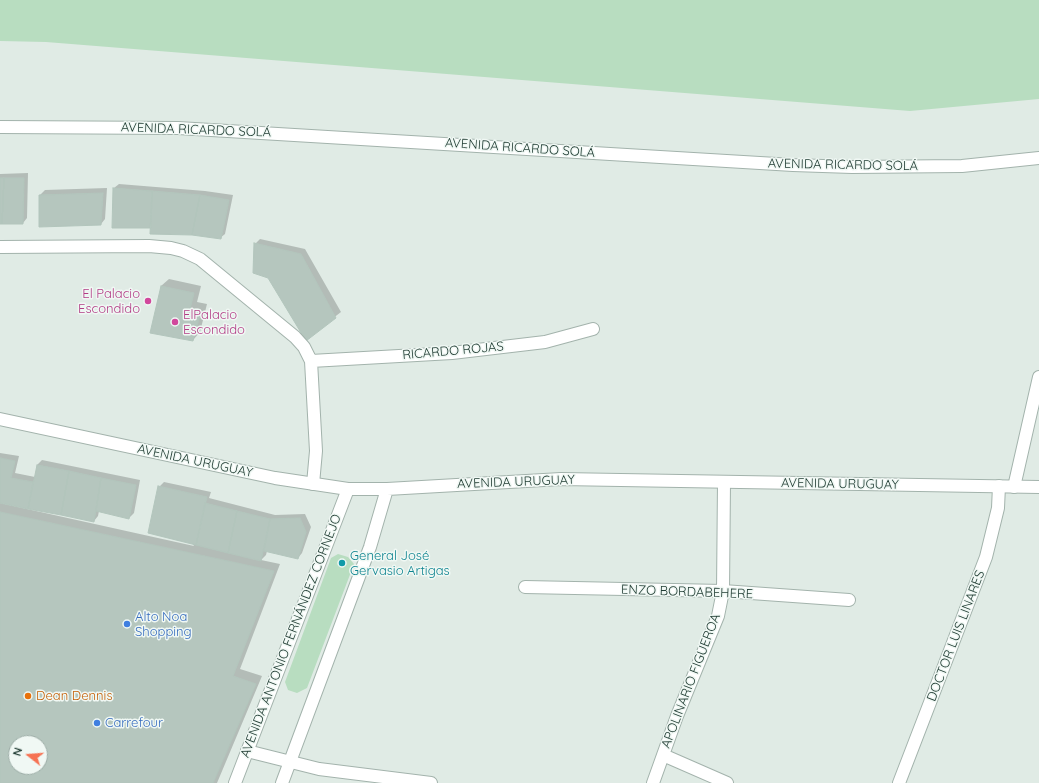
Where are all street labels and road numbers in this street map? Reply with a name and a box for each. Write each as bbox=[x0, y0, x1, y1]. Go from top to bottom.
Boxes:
street label: AVENIDA RICARDO SOLÁ bbox=[121, 120, 271, 140]
street label: AVENIDA RICARDO SOLÁ bbox=[445, 135, 595, 161]
street label: AVENIDA RICARDO SOLÁ bbox=[768, 156, 918, 174]
street label: RICARDO ROJAS bbox=[402, 339, 504, 363]
street label: AVENIDA URUGUAY bbox=[136, 441, 254, 481]
street label: AVENIDA URUGUAY bbox=[457, 472, 575, 492]
street label: AVENIDA URUGUAY bbox=[781, 475, 899, 493]
street label: AVENIDA ANTONIO FERNÁNDEZ CORNEJO bbox=[237, 512, 345, 760]
street label: DOCTOR LUIS LINARES bbox=[924, 568, 988, 704]
street label: ENZO BORDABEHERE bbox=[621, 582, 753, 602]
street label: APOLINARIO FIGUEROA bbox=[658, 612, 724, 750]

